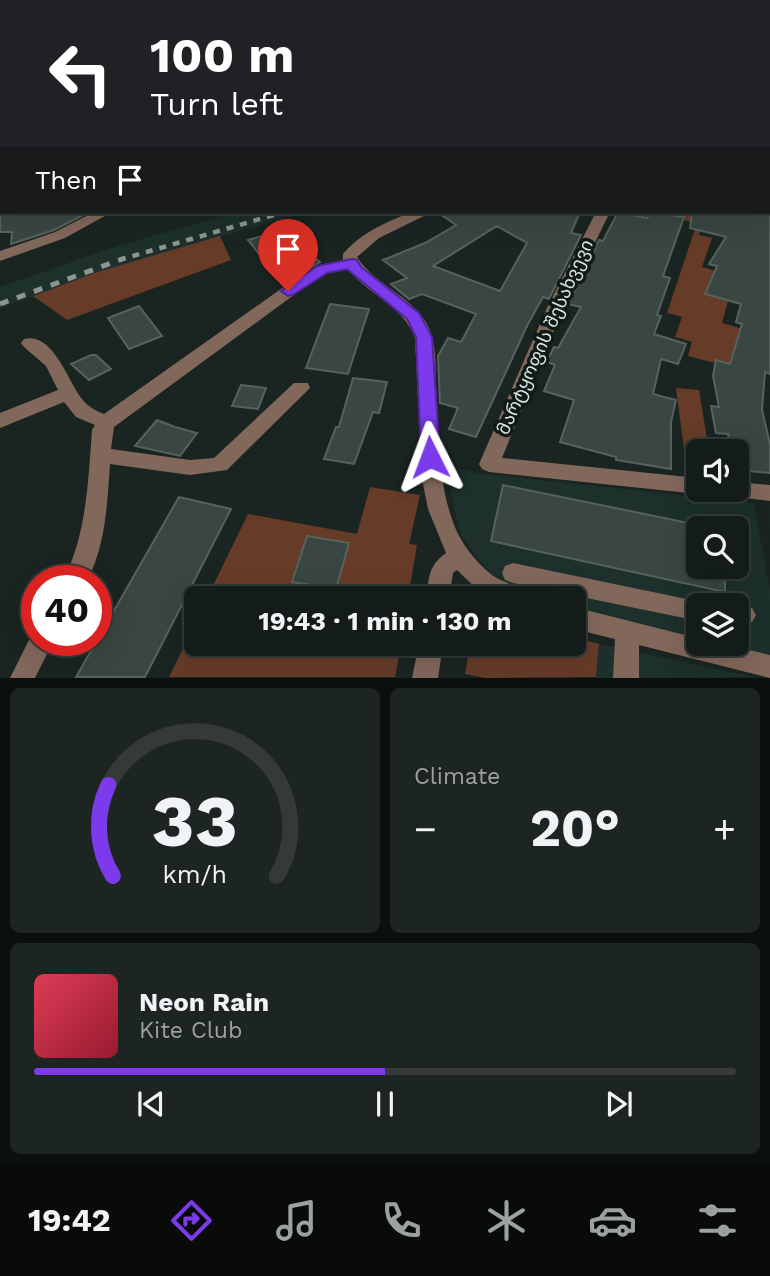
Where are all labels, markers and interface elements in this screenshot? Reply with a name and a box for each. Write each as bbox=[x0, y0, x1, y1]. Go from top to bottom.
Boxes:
text: 100 m bbox=[150, 26, 294, 84]
icon: left bbox=[35, 28, 126, 119]
text: Turn left bbox=[150, 85, 283, 123]
icon: arrive bbox=[111, 161, 149, 199]
text: Then bbox=[35, 165, 97, 195]
pin bbox=[258, 219, 318, 291]
icon: arrive bbox=[269, 230, 307, 268]
street label: მარტყოფის შესახვევი bbox=[492, 236, 598, 438]
position arrow bbox=[393, 420, 467, 494]
map controls bbox=[686, 439, 749, 656]
button: sound bbox=[686, 439, 749, 502]
button: search bbox=[686, 516, 749, 579]
speed limit sign: 40 bbox=[21, 565, 112, 656]
button: layers bbox=[686, 593, 749, 656]
text: 19:43 · 1 min · 130 m bbox=[259, 606, 511, 636]
text: Climate bbox=[414, 763, 500, 790]
text: 33 bbox=[152, 779, 238, 865]
text: 20° bbox=[530, 798, 620, 859]
text: − bbox=[414, 807, 437, 851]
text: + bbox=[713, 807, 736, 851]
text: km/h bbox=[163, 860, 227, 889]
text: Neon Rain bbox=[139, 987, 269, 1017]
text: Kite Club bbox=[139, 1017, 242, 1044]
icon: previous bbox=[132, 1085, 170, 1123]
icon: pause bbox=[366, 1085, 404, 1123]
icon: next bbox=[600, 1085, 638, 1123]
icon: directions bbox=[167, 1196, 216, 1245]
icon: music bbox=[272, 1196, 321, 1245]
icon: phone bbox=[377, 1196, 426, 1245]
icon: climate bbox=[482, 1196, 531, 1245]
icon: car bbox=[588, 1196, 637, 1245]
icon: filters bbox=[693, 1196, 742, 1245]
text: 19:42 bbox=[28, 1201, 111, 1239]

